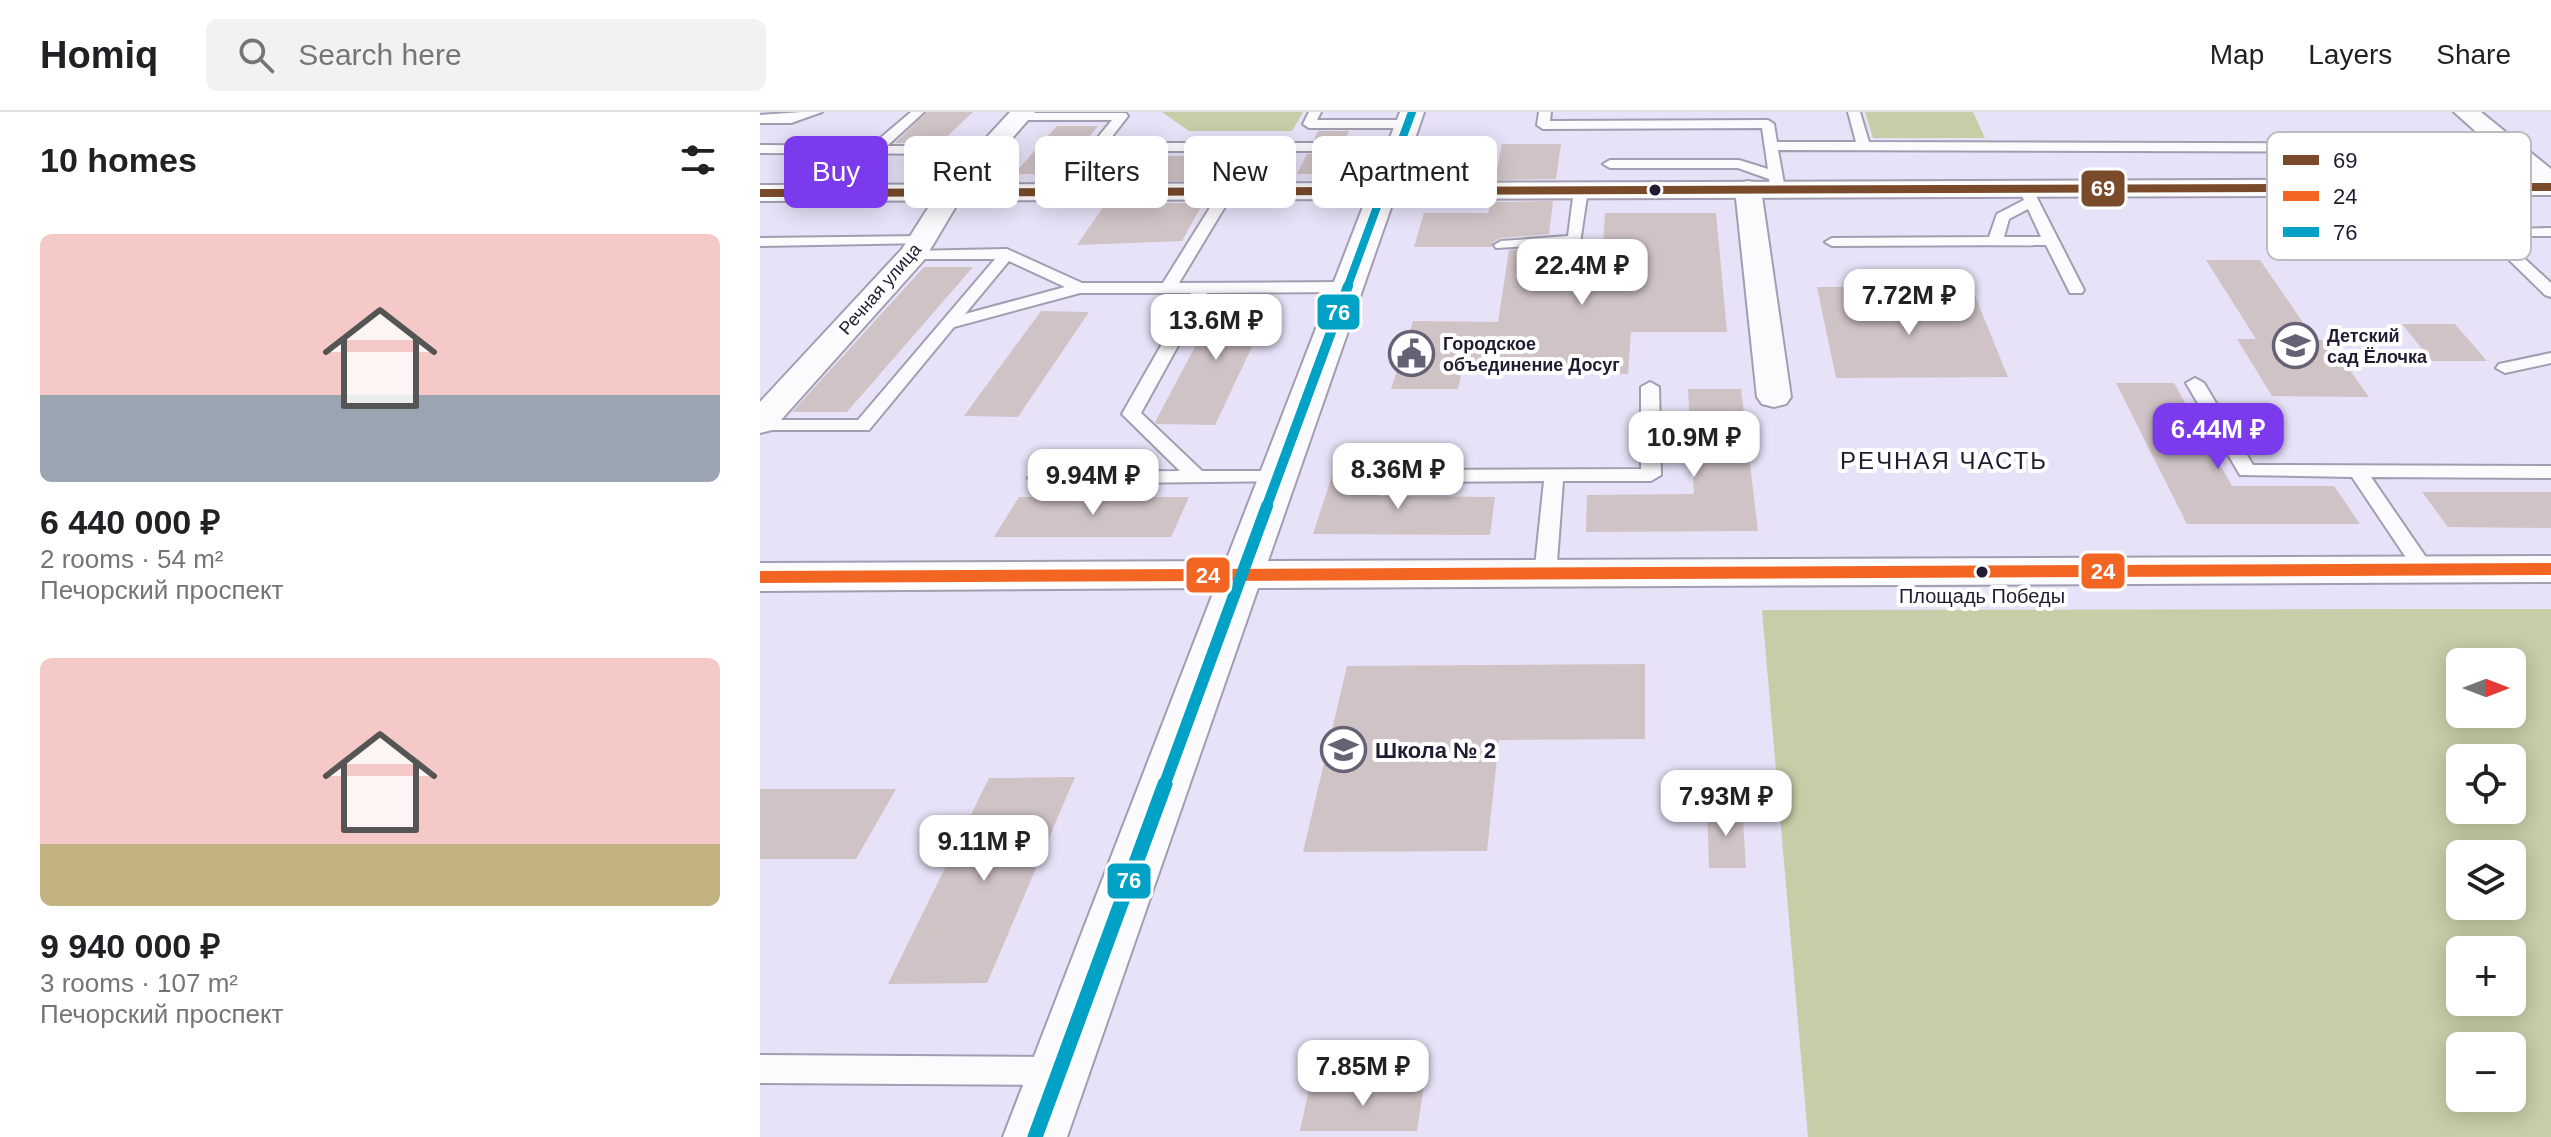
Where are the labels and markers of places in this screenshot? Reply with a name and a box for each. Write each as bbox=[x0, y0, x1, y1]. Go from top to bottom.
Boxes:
unlabelled marker bbox=[1647, 182, 1663, 198]
pin: 22.4M ₽ bbox=[1508, 239, 1656, 307]
pin: 7.72M ₽ bbox=[1835, 269, 1983, 337]
pin: 13.6M ₽ bbox=[1142, 294, 1290, 362]
school or university icon: Детский сад Ёлочка bbox=[2272, 322, 2320, 370]
place label: Детский сад Ёлочка bbox=[2327, 326, 2428, 367]
public building icon: Городское объединение Досуг bbox=[1388, 330, 1436, 378]
place label: Городское объединение Досуг bbox=[1443, 334, 1620, 375]
pin: 6.44M ₽ bbox=[2144, 403, 2292, 471]
pin: 10.9M ₽ bbox=[1620, 411, 1768, 479]
pin: 8.36M ₽ bbox=[1324, 443, 1472, 511]
pin: 9.94M ₽ bbox=[1019, 449, 1167, 517]
marker: Площадь Победы bbox=[1974, 564, 1990, 580]
place label: Площадь Победы bbox=[1899, 585, 2065, 607]
school or university icon: Школа № 2 bbox=[1320, 726, 1368, 774]
place label: Школа № 2 bbox=[1375, 738, 1496, 763]
pin: 7.93M ₽ bbox=[1652, 770, 1800, 838]
pin: 9.11M ₽ bbox=[910, 815, 1058, 883]
pin: 7.85M ₽ bbox=[1289, 1040, 1437, 1108]

